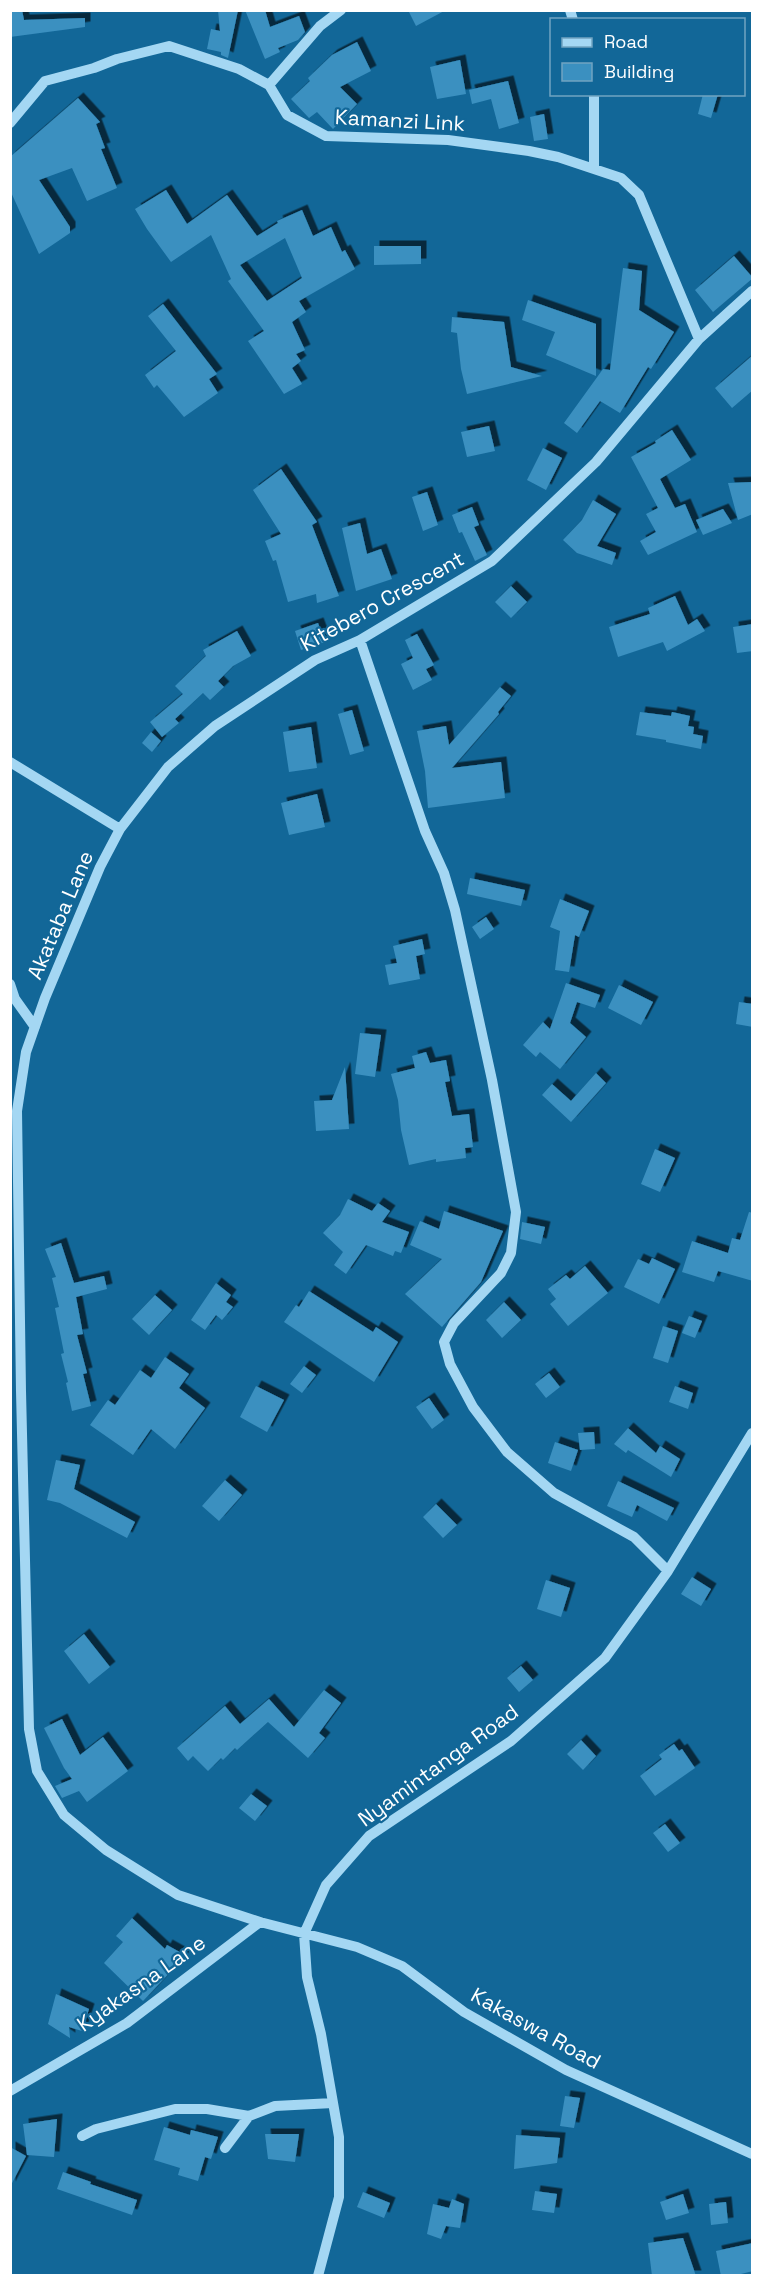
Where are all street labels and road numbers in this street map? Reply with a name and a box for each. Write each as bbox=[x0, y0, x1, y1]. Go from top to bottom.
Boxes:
street label: Kamanzi Link bbox=[334, 103, 466, 137]
street label: Kitebero Crescent bbox=[295, 545, 469, 657]
street label: Akataba Lane bbox=[21, 847, 99, 983]
street label: Nyamintanga Road bbox=[353, 1698, 523, 1832]
street label: Kyakasna Lane bbox=[71, 1929, 211, 2037]
street label: Kakaswa Road bbox=[466, 1981, 606, 2075]

